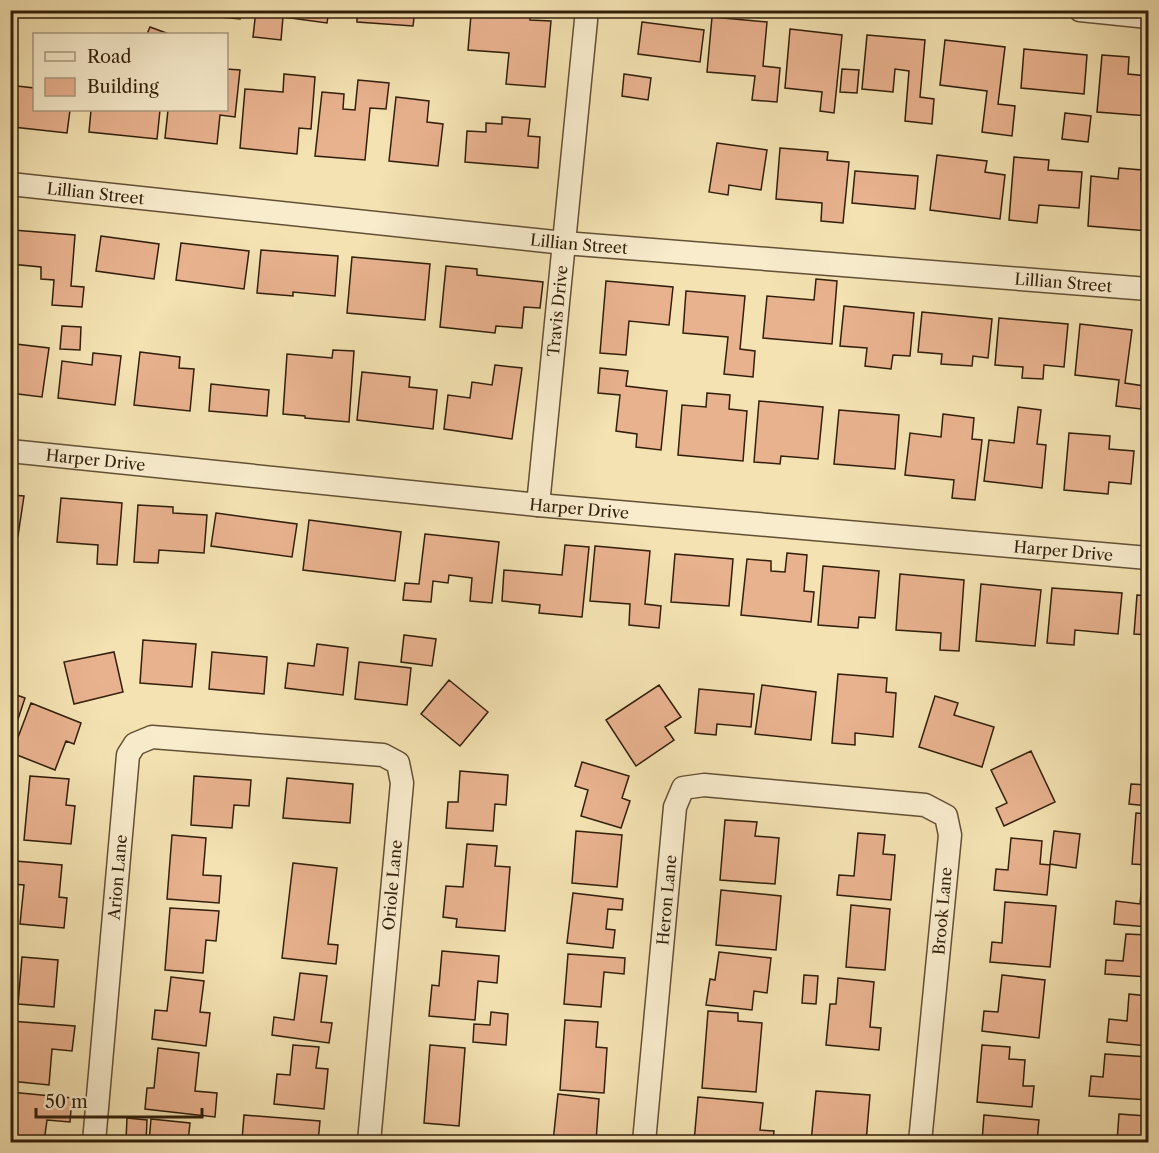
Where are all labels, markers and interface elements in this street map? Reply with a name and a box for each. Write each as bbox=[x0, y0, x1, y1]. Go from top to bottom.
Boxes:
legend bbox=[33, 33, 228, 111]
text: Road bbox=[87, 46, 132, 68]
text: Building bbox=[87, 76, 159, 98]
street label: Lillian Street bbox=[46, 178, 146, 208]
street label: Lillian Street bbox=[529, 229, 629, 258]
street label: Travis Drive bbox=[543, 264, 572, 358]
street label: Lillian Street bbox=[1014, 269, 1113, 296]
street label: Harper Drive bbox=[45, 445, 146, 475]
street label: Harper Drive bbox=[528, 494, 630, 523]
street label: Harper Drive bbox=[1013, 536, 1114, 565]
street label: Arion Lane bbox=[103, 834, 131, 921]
street label: Oriole Lane bbox=[378, 839, 406, 931]
street label: Heron Lane bbox=[652, 854, 681, 946]
street label: Brook Lane bbox=[928, 866, 956, 956]
scale bar bbox=[36, 1081, 202, 1119]
text: 50 m bbox=[45, 1091, 88, 1113]

